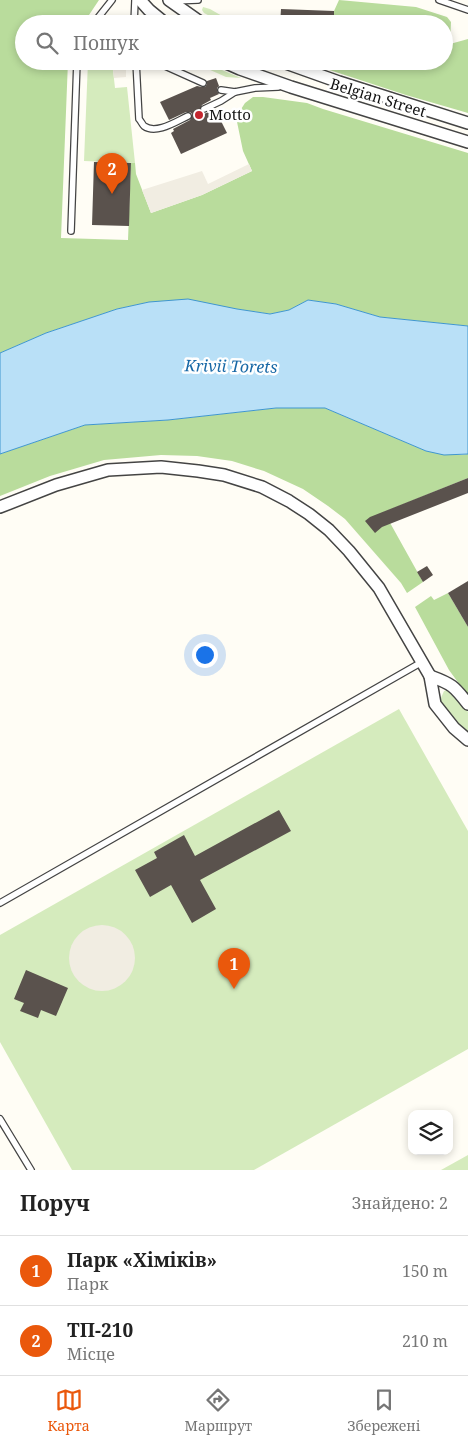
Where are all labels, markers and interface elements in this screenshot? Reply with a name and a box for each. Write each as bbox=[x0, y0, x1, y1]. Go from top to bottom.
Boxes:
search box bbox=[15, 15, 453, 70]
icon: search bbox=[33, 29, 61, 57]
text: Пошук bbox=[73, 30, 139, 56]
street label: Belgian Street bbox=[328, 73, 429, 121]
place label: Motto bbox=[209, 104, 251, 124]
marker: Motto bbox=[193, 109, 205, 121]
pin: 2 bbox=[96, 153, 128, 194]
water label: Krivii Torets bbox=[183, 354, 278, 378]
your location bbox=[192, 642, 218, 668]
pin: 1 bbox=[218, 948, 250, 989]
map controls bbox=[408, 1110, 453, 1155]
button: layers bbox=[408, 1110, 453, 1155]
text: Поруч bbox=[20, 1189, 90, 1217]
text: Знайдено: 2 bbox=[352, 1192, 448, 1214]
text: Парк «Хіміків» bbox=[67, 1247, 217, 1273]
text: 1 bbox=[31, 1260, 41, 1282]
text: 150 m bbox=[402, 1260, 448, 1282]
text: Парк bbox=[67, 1273, 108, 1295]
text: ТП-210 bbox=[67, 1317, 133, 1343]
text: 2 bbox=[31, 1330, 41, 1352]
text: 210 m bbox=[402, 1330, 448, 1352]
text: Місце bbox=[67, 1343, 115, 1365]
tab: Карта bbox=[47, 1386, 90, 1435]
tab: Маршрут bbox=[185, 1386, 252, 1435]
tab: Збережені bbox=[347, 1386, 421, 1435]

